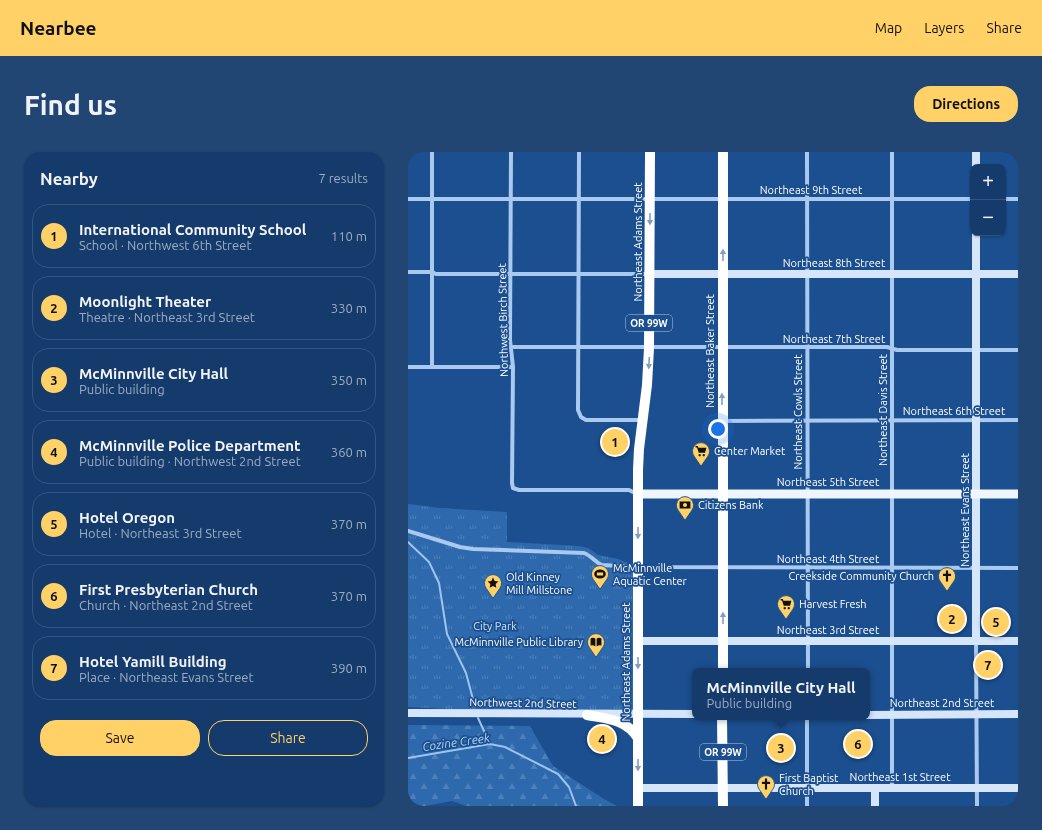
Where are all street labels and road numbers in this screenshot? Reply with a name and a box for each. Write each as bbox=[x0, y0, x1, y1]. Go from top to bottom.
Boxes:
street label: Northeast Adams Street bbox=[632, 182, 644, 302]
street label: Northeast 9th Street bbox=[760, 184, 863, 196]
street label: Northeast 8th Street bbox=[783, 257, 886, 269]
street label: Northwest Birch Street bbox=[496, 262, 510, 377]
street label: Northeast Baker Street bbox=[704, 293, 716, 408]
road number: OR 99W bbox=[626, 315, 672, 331]
street label: Northeast 7th Street bbox=[783, 333, 886, 345]
street label: Northeast Davis Street bbox=[877, 353, 889, 466]
street label: Northeast Cowls Street bbox=[792, 354, 804, 469]
street label: Northeast 6th Street bbox=[903, 405, 1006, 417]
street label: Northeast Evans Street bbox=[959, 452, 971, 567]
street label: Northeast 5th Street bbox=[777, 476, 880, 488]
street label: Northeast 4th Street bbox=[777, 553, 880, 565]
street label: Northeast Adams Street bbox=[620, 602, 632, 722]
street label: Northeast 3rd Street bbox=[777, 624, 880, 636]
street label: Northwest 2nd Street bbox=[469, 696, 577, 710]
street label: Northeast 2nd Street bbox=[890, 697, 995, 709]
road number: OR 99W bbox=[700, 744, 746, 760]
street label: Northeast 1st Street bbox=[850, 771, 951, 783]

